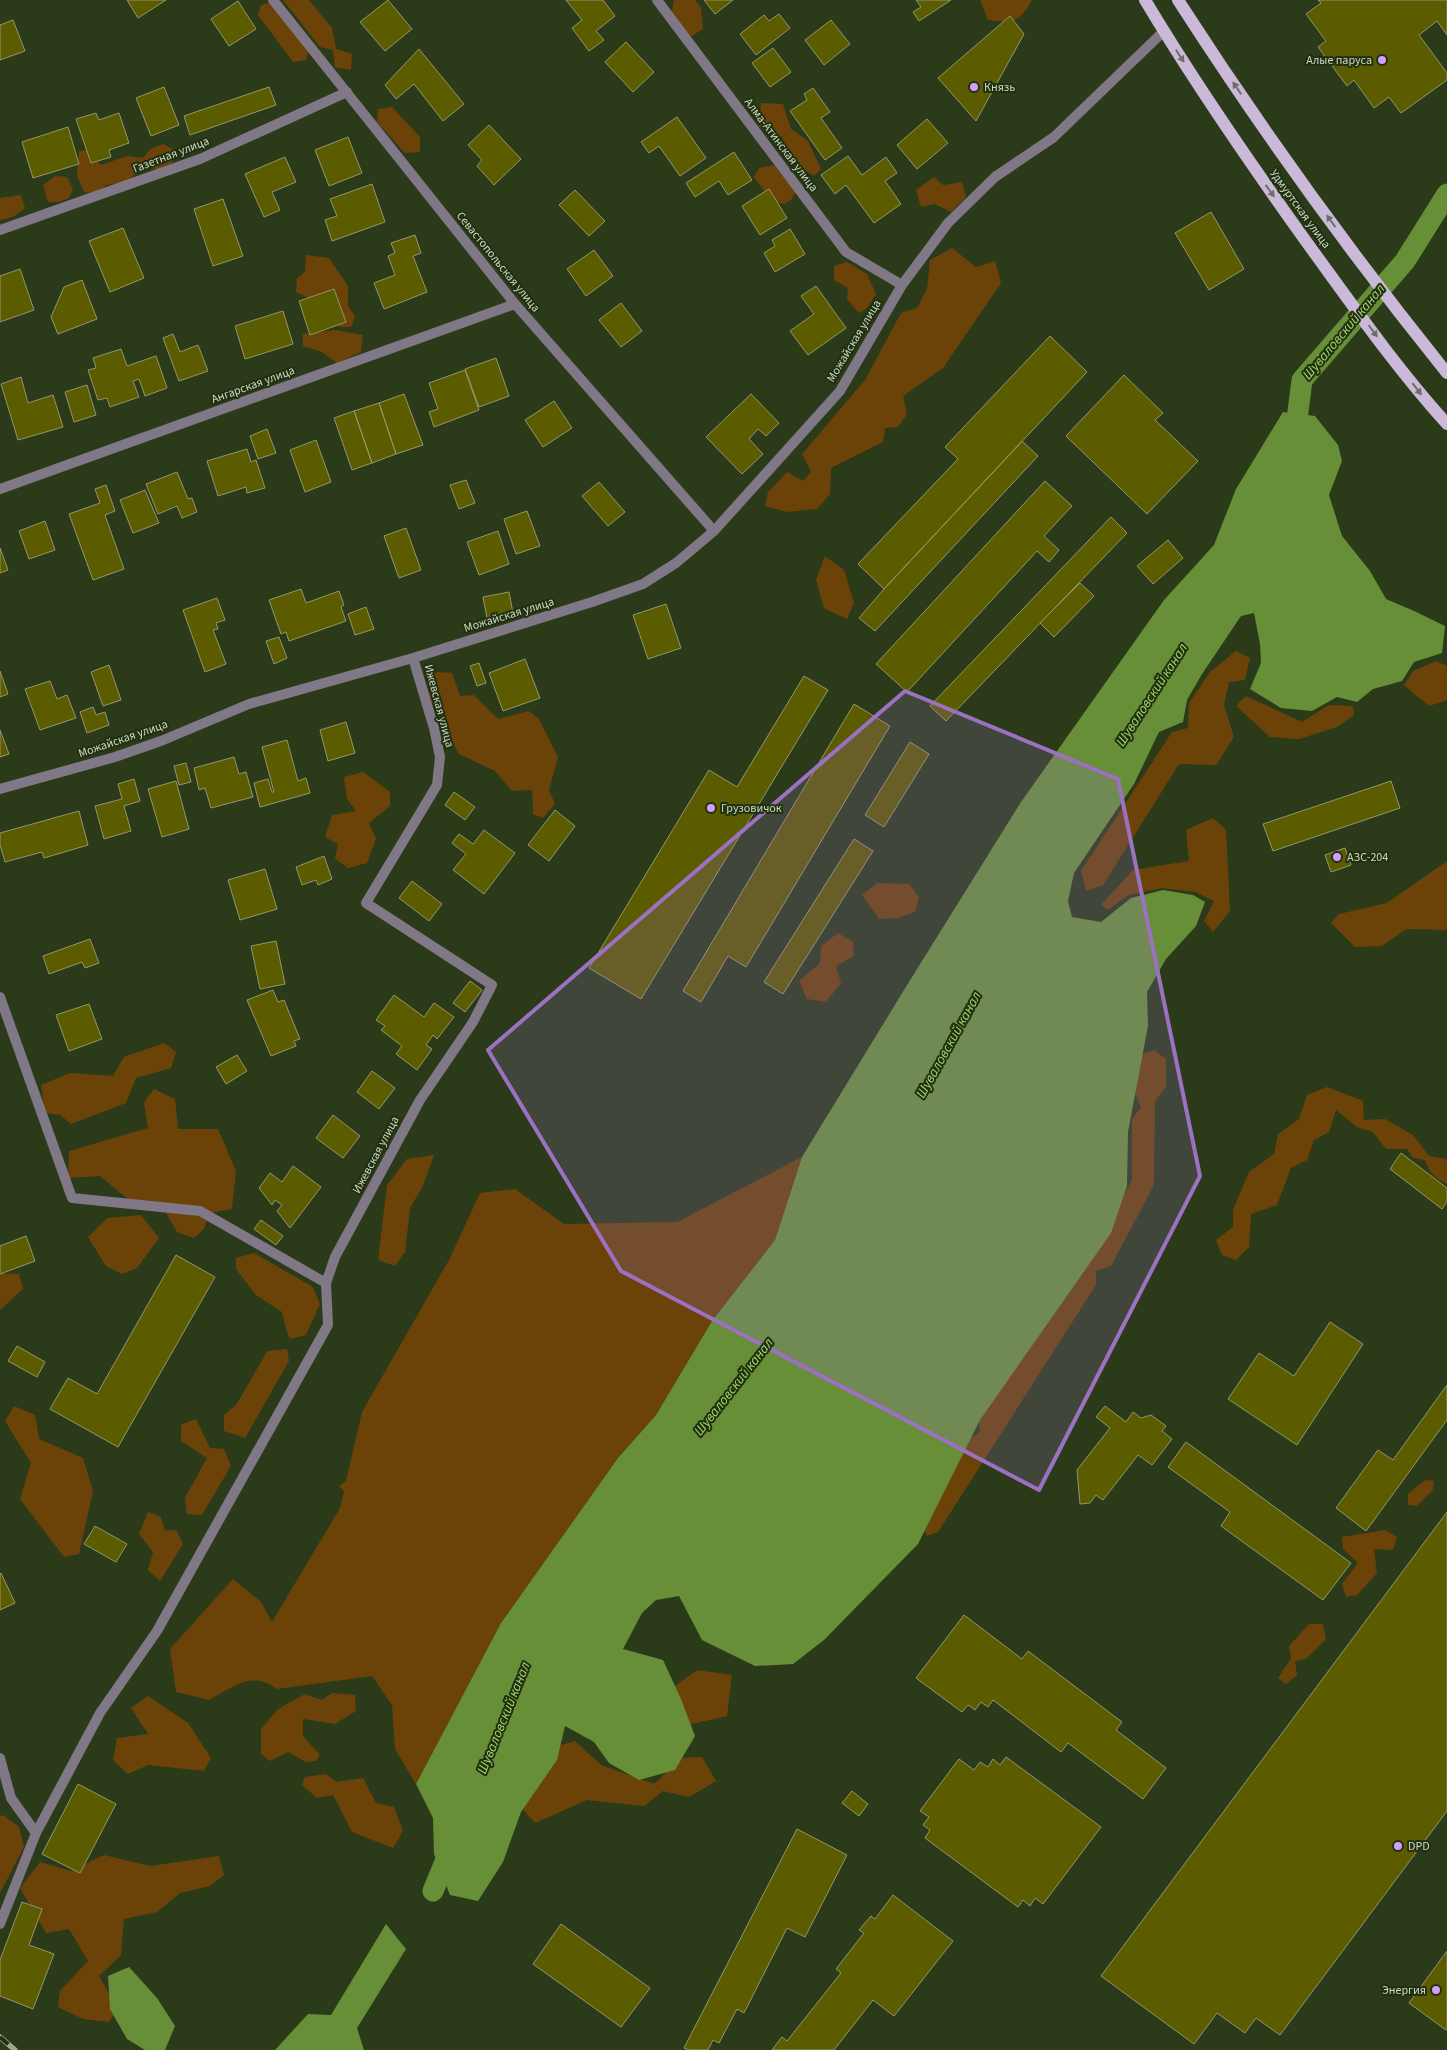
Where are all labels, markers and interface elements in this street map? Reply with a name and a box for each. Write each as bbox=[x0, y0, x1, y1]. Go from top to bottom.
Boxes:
one-way arrow bbox=[1175, 50, 1185, 63]
place label: Алые паруса bbox=[1306, 52, 1372, 69]
marker: Алые паруса bbox=[1376, 54, 1388, 66]
place label: Князь bbox=[984, 79, 1015, 96]
marker: Князь bbox=[968, 81, 980, 93]
one-way arrow bbox=[1232, 82, 1241, 95]
street label: Алма-Атинская улица bbox=[740, 95, 822, 195]
street label: Газетная улица bbox=[130, 133, 212, 177]
street label: Удмуртская улица bbox=[1265, 166, 1335, 252]
one-way arrow bbox=[1265, 184, 1275, 198]
street label: Севастопольская улица bbox=[452, 208, 544, 316]
one-way arrow bbox=[1325, 215, 1336, 228]
water label: Шуваловский канал bbox=[1298, 280, 1390, 384]
street label: Можайская улица bbox=[823, 297, 885, 385]
one-way arrow bbox=[1367, 324, 1378, 337]
street label: Ангарская улица bbox=[209, 362, 297, 408]
one-way arrow bbox=[1411, 382, 1422, 395]
street label: Можайская улица bbox=[462, 593, 556, 637]
water label: Шуваловский канал bbox=[1111, 640, 1193, 750]
street label: Ижевская улица bbox=[420, 663, 458, 749]
street label: Можайская улица bbox=[76, 716, 170, 762]
place label: Грузовичок bbox=[721, 800, 782, 817]
marker: Грузовичок bbox=[705, 802, 717, 814]
place label: АЗС-204 bbox=[1347, 849, 1388, 866]
marker: АЗС-204 bbox=[1331, 851, 1343, 863]
water label: Шуваловский канал bbox=[911, 988, 987, 1102]
street label: Ижевская улица bbox=[348, 1113, 404, 1197]
water label: Шуваловский канал bbox=[689, 1334, 779, 1440]
water label: Шуваловский канал bbox=[472, 1659, 536, 1777]
place label: DPD bbox=[1408, 1838, 1430, 1855]
marker: DPD bbox=[1392, 1840, 1404, 1852]
place label: Энергия bbox=[1382, 1982, 1426, 1999]
marker: Энергия bbox=[1430, 1984, 1442, 1996]

